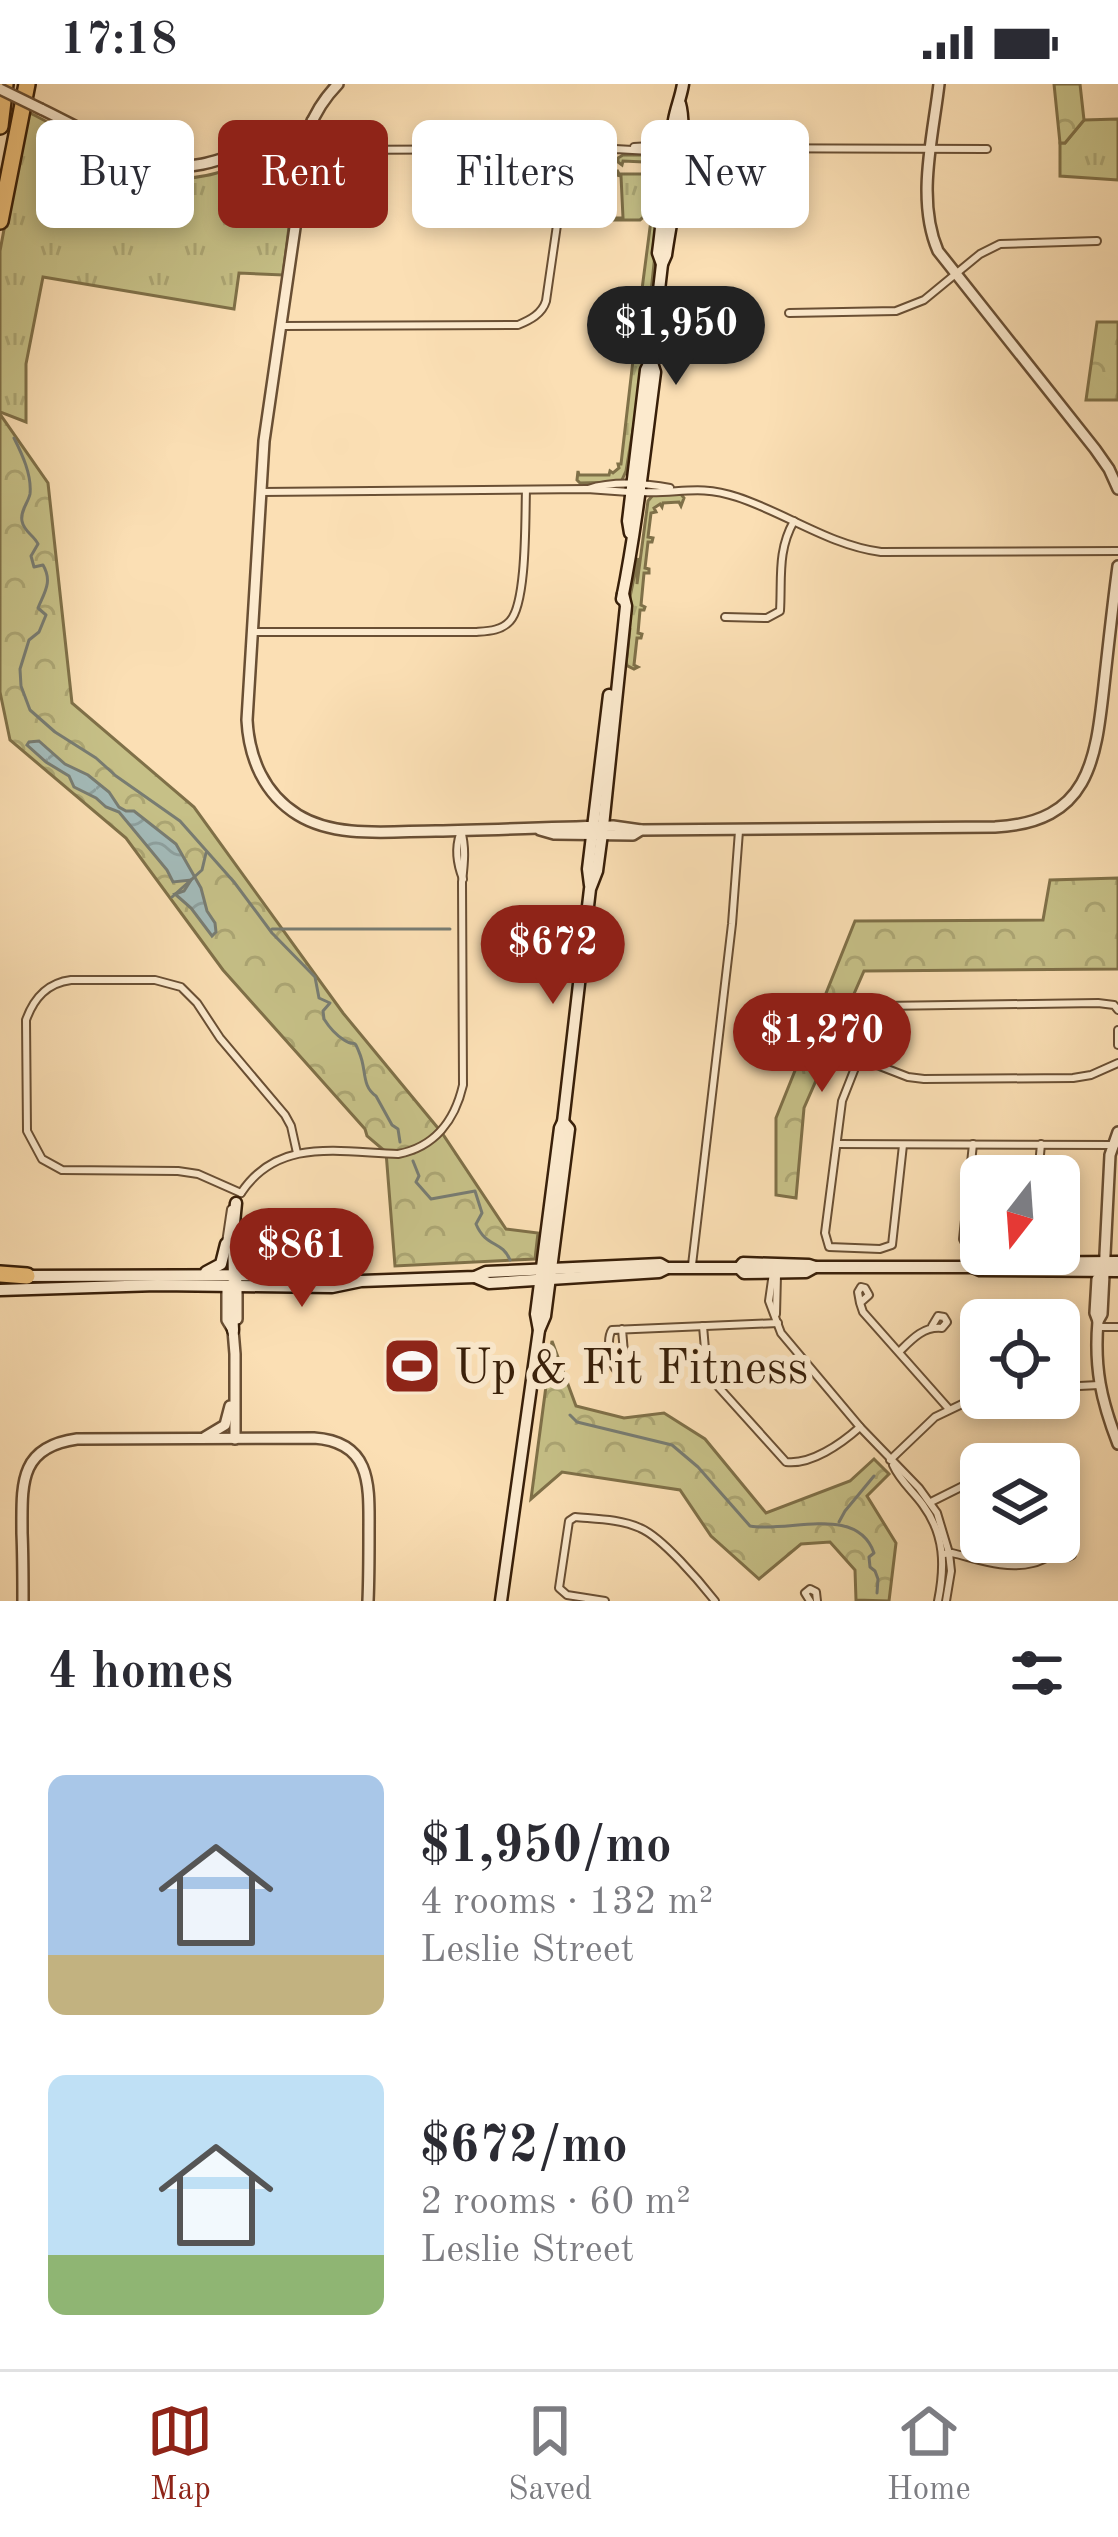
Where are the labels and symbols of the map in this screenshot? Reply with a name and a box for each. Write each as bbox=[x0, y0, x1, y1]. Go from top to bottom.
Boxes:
pin: $1,950 bbox=[578, 286, 774, 388]
pin: $672 bbox=[482, 905, 624, 1007]
pin: $1,270 bbox=[724, 993, 920, 1095]
north arrow bbox=[960, 1155, 1080, 1275]
pin: $861 bbox=[231, 1208, 373, 1310]
sports icon: Up & Fit Fitness bbox=[381, 1335, 443, 1397]
place label: Up & Fit Fitness bbox=[454, 1346, 808, 1394]

